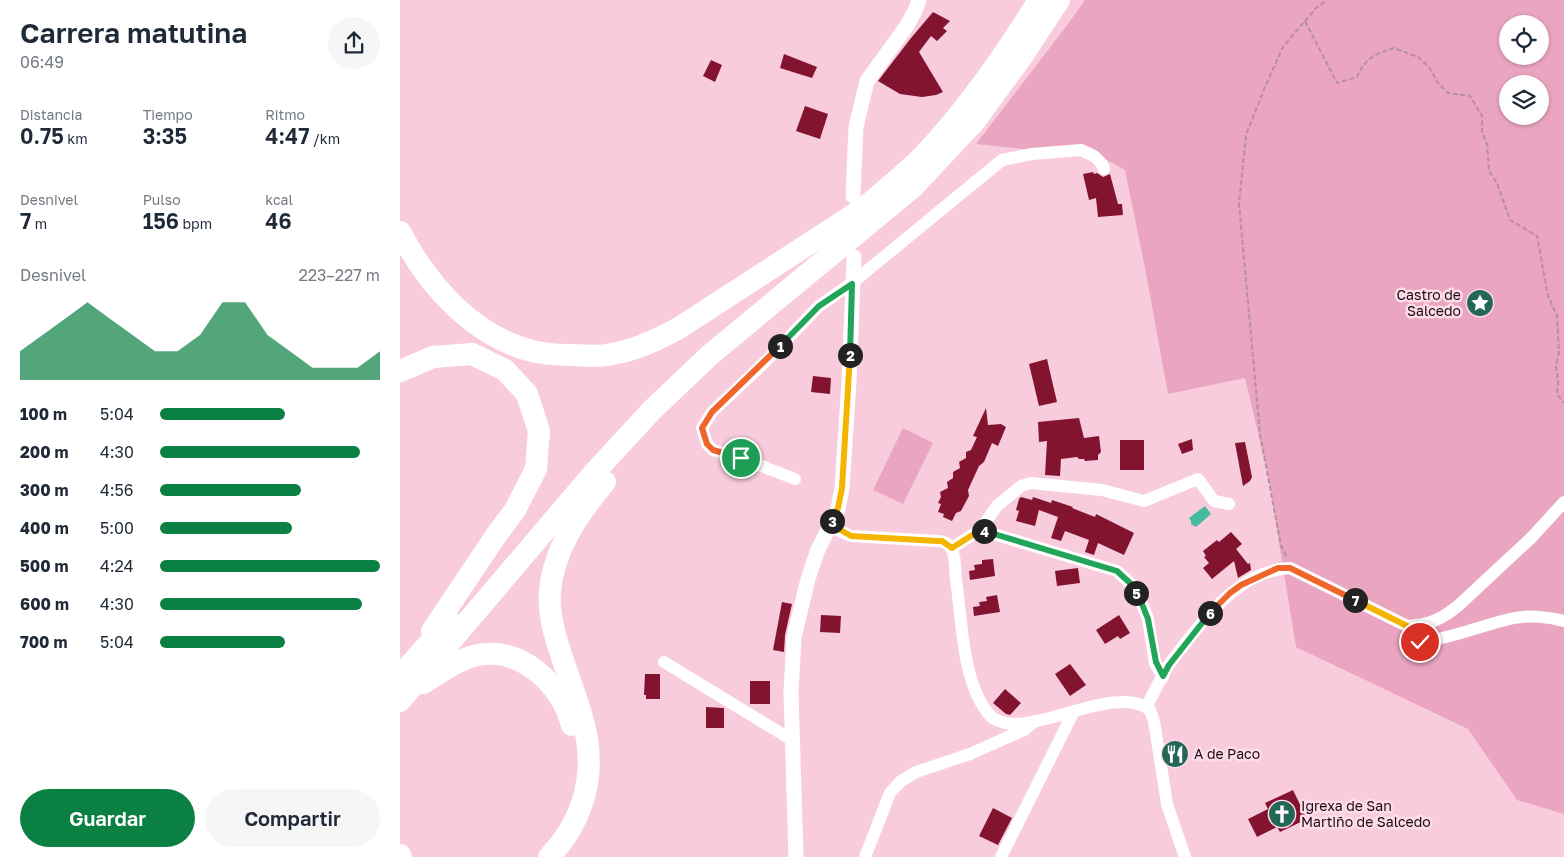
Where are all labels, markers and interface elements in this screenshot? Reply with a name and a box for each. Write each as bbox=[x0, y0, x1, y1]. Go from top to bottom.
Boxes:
map controls bbox=[1499, 15, 1549, 125]
button: locate bbox=[1499, 15, 1549, 65]
text: Carrera matutina bbox=[20, 16, 247, 49]
button: share bbox=[328, 17, 380, 69]
text: 06:49 bbox=[20, 52, 64, 72]
button: layers bbox=[1499, 75, 1549, 125]
text: Distancia bbox=[20, 106, 82, 123]
text: Tiempo bbox=[143, 106, 193, 123]
text: Ritmo bbox=[265, 106, 305, 123]
text: 0.75 bbox=[20, 123, 64, 149]
text: 3:35 bbox=[143, 123, 187, 149]
text: 4:47 bbox=[265, 123, 310, 149]
text: km bbox=[64, 130, 88, 147]
text: /km bbox=[310, 130, 340, 147]
text: Desnivel bbox=[20, 191, 78, 208]
text: Pulso bbox=[143, 191, 181, 208]
text: kcal bbox=[265, 191, 293, 208]
text: 7 bbox=[20, 208, 31, 234]
text: 156 bbox=[143, 208, 179, 234]
text: 46 bbox=[265, 208, 292, 234]
text: m bbox=[31, 215, 47, 232]
text: bpm bbox=[179, 215, 212, 232]
text: Desnivel bbox=[20, 265, 86, 285]
text: 223–227 m bbox=[298, 265, 380, 285]
place label: Castro de Salcedo bbox=[1397, 286, 1461, 319]
place icon: Castro de Salcedo bbox=[1465, 288, 1495, 318]
pin: 1 bbox=[768, 334, 792, 358]
text: 1 bbox=[777, 338, 784, 355]
pin: 2 bbox=[838, 342, 862, 368]
text: 2 bbox=[846, 347, 855, 364]
text: 100 m bbox=[20, 404, 67, 424]
text: 5:04 bbox=[100, 404, 134, 424]
pin bbox=[720, 437, 762, 479]
text: 200 m bbox=[20, 442, 69, 462]
text: 4:30 bbox=[100, 442, 134, 462]
icon: arrive bbox=[727, 444, 755, 472]
text: 300 m bbox=[20, 480, 69, 500]
text: 4:56 bbox=[100, 480, 134, 500]
pin: 3 bbox=[820, 508, 844, 534]
text: 3 bbox=[828, 513, 837, 530]
text: 400 m bbox=[20, 518, 69, 538]
text: 5:00 bbox=[100, 518, 134, 538]
pin: 4 bbox=[972, 518, 996, 544]
text: 4 bbox=[980, 523, 989, 540]
text: 500 m bbox=[20, 556, 69, 576]
text: 4:24 bbox=[100, 556, 134, 576]
pin: 5 bbox=[1124, 580, 1148, 606]
text: 5 bbox=[1132, 585, 1141, 602]
pin: 7 bbox=[1342, 588, 1368, 612]
text: 7 bbox=[1352, 592, 1359, 609]
text: 600 m bbox=[20, 594, 69, 614]
text: 4:30 bbox=[100, 594, 134, 614]
pin: 6 bbox=[1198, 600, 1222, 626]
text: 6 bbox=[1206, 605, 1215, 622]
pin bbox=[1399, 621, 1441, 663]
icon: check bbox=[1406, 628, 1434, 656]
text: 700 m bbox=[20, 632, 68, 652]
text: 5:04 bbox=[100, 632, 134, 652]
restaurant icon: A de Paco bbox=[1160, 739, 1190, 769]
place label: A de Paco bbox=[1194, 745, 1260, 762]
button: Guardar bbox=[20, 789, 195, 847]
button: Compartir bbox=[205, 789, 380, 847]
place label: Igrexa de San Martiño de Salcedo bbox=[1301, 797, 1431, 830]
church icon: Igrexa de San Martiño de Salcedo bbox=[1267, 799, 1297, 829]

